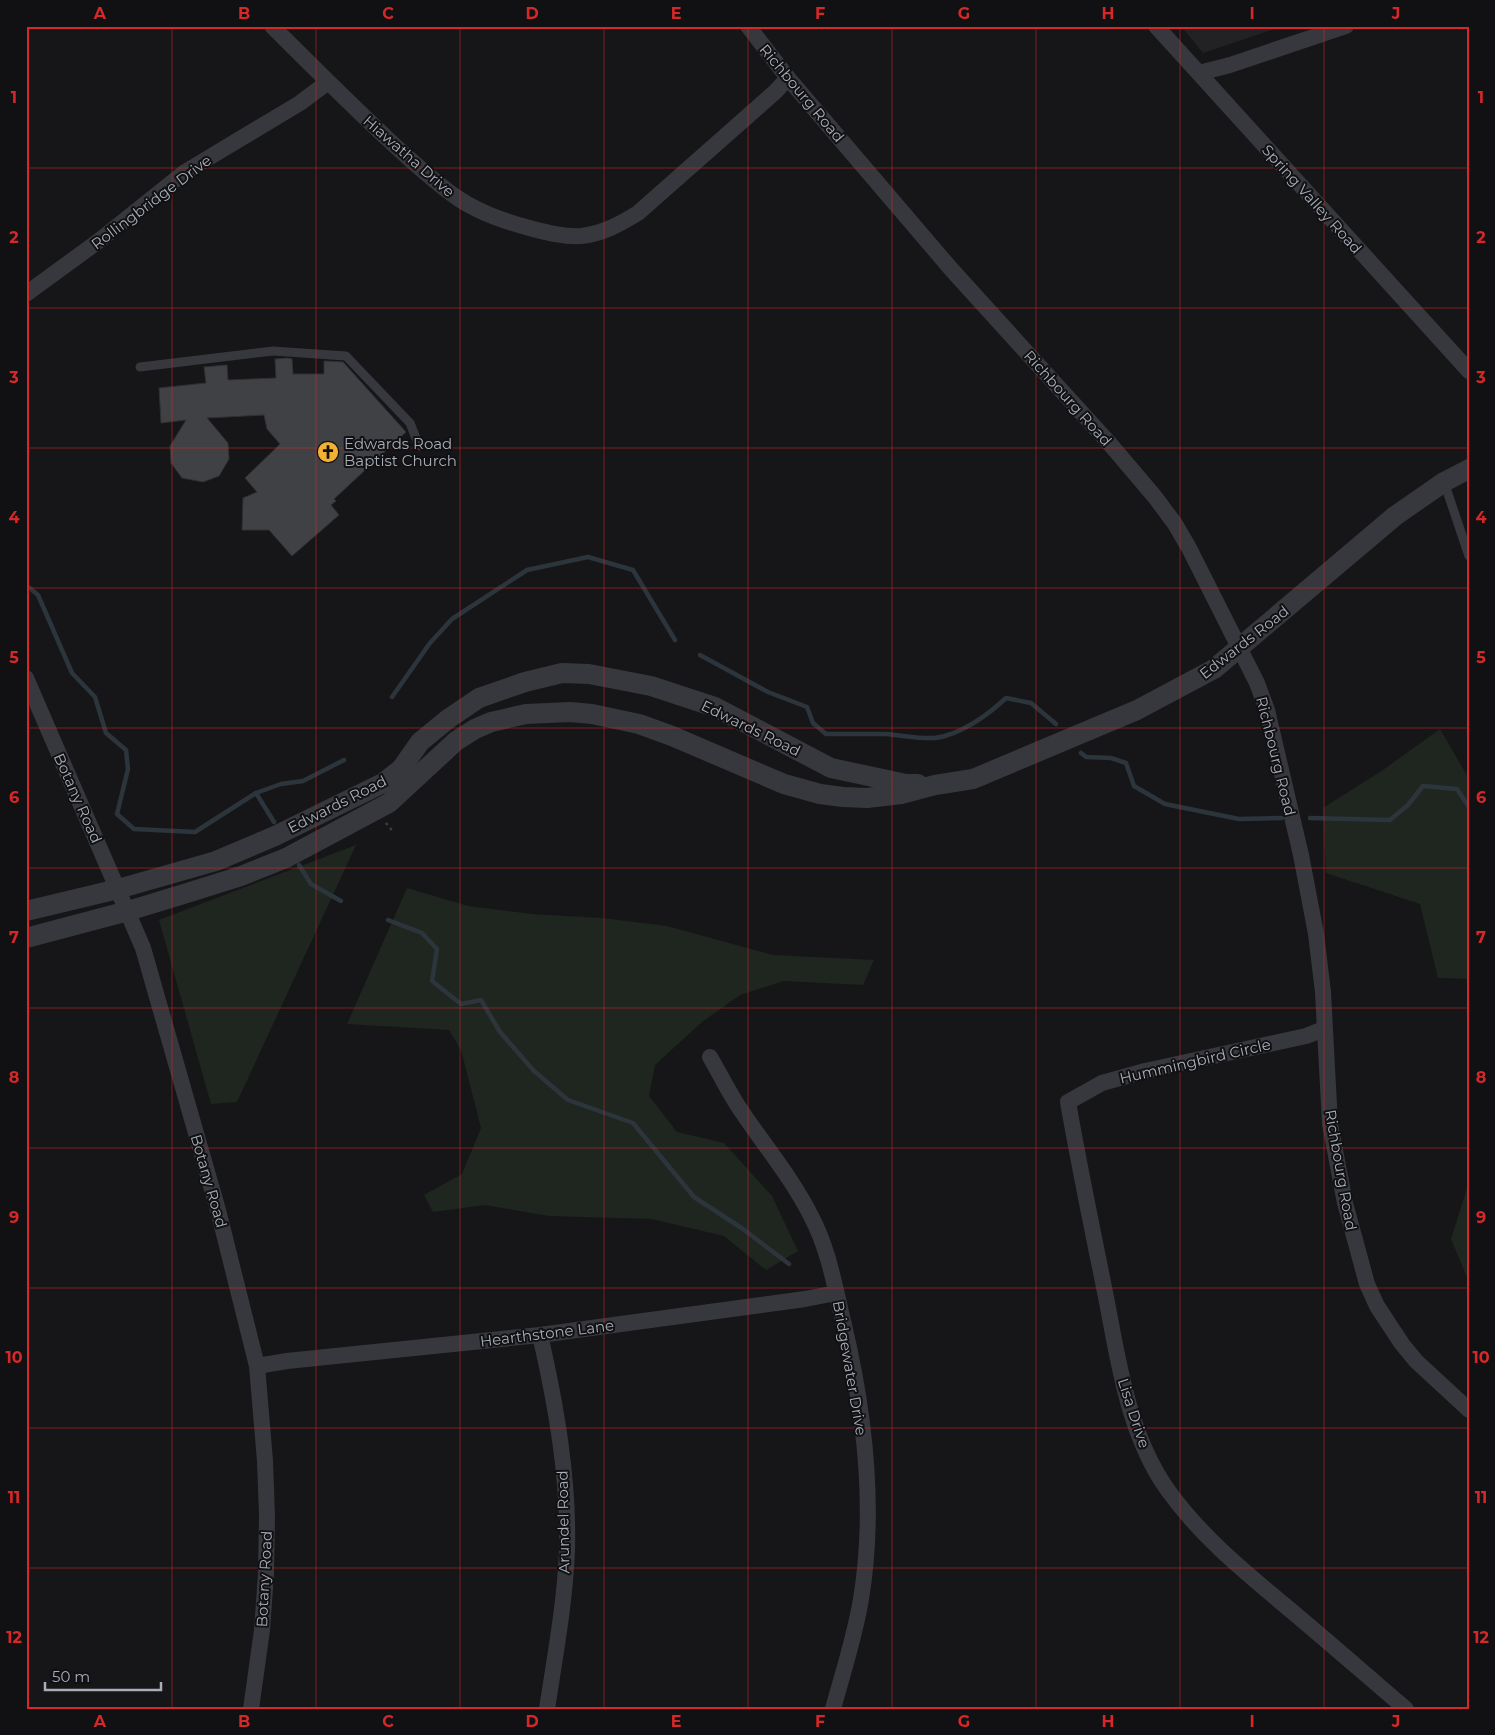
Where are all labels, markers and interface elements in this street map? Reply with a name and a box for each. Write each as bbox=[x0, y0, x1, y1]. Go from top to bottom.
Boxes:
text: A bbox=[93, 4, 107, 23]
text: B bbox=[238, 4, 250, 23]
text: C bbox=[382, 4, 394, 23]
text: D bbox=[525, 4, 539, 23]
text: E bbox=[671, 4, 681, 23]
text: F bbox=[815, 4, 825, 23]
text: G bbox=[958, 4, 970, 23]
text: H bbox=[1102, 4, 1114, 23]
text: I bbox=[1249, 4, 1255, 23]
text: J bbox=[1391, 4, 1400, 23]
street label: Richbourg Road bbox=[755, 40, 849, 146]
text: 1 bbox=[11, 88, 17, 107]
text: 1 bbox=[1478, 88, 1484, 107]
street label: Hiawatha Drive bbox=[359, 111, 459, 201]
street label: Spring Valley Road bbox=[1258, 140, 1366, 258]
street label: Rollingbridge Drive bbox=[87, 151, 215, 253]
text: 2 bbox=[9, 228, 19, 247]
text: 2 bbox=[1476, 228, 1486, 247]
street label: Richbourg Road bbox=[1020, 346, 1116, 450]
text: 3 bbox=[8, 368, 19, 387]
text: 3 bbox=[1475, 368, 1486, 387]
place label: Edwards Road Baptist Church bbox=[344, 434, 457, 470]
church icon: Edwards Road Baptist Church bbox=[316, 440, 340, 464]
text: 4 bbox=[8, 508, 20, 527]
text: 4 bbox=[1475, 508, 1487, 527]
street label: Edwards Road bbox=[1195, 601, 1293, 683]
text: 5 bbox=[9, 648, 19, 667]
text: 5 bbox=[1476, 648, 1486, 667]
street label: Richbourg Road bbox=[1252, 694, 1300, 818]
street label: Edwards Road bbox=[698, 696, 804, 760]
street label: Botany Road bbox=[50, 750, 106, 846]
street label: Edwards Road bbox=[284, 771, 390, 837]
text: 6 bbox=[9, 788, 19, 807]
text: 6 bbox=[1476, 788, 1486, 807]
text: 7 bbox=[9, 928, 19, 947]
text: 7 bbox=[1476, 928, 1486, 947]
street label: Hummingbird Circle bbox=[1118, 1034, 1272, 1088]
text: 8 bbox=[9, 1068, 19, 1087]
text: 8 bbox=[1476, 1068, 1486, 1087]
street label: Richbourg Road bbox=[1321, 1108, 1361, 1232]
street label: Botany Road bbox=[187, 1132, 231, 1230]
text: 9 bbox=[9, 1208, 19, 1227]
text: 9 bbox=[1476, 1208, 1486, 1227]
street label: Bridgewater Drive bbox=[829, 1299, 871, 1437]
street label: Hearthstone Lane bbox=[479, 1315, 615, 1351]
text: 10 bbox=[5, 1348, 23, 1367]
text: 10 bbox=[1472, 1348, 1490, 1367]
street label: Lisa Drive bbox=[1114, 1376, 1154, 1450]
street label: Arundel Road bbox=[553, 1470, 573, 1574]
text: 11 bbox=[8, 1488, 20, 1507]
text: 11 bbox=[1475, 1488, 1487, 1507]
street label: Botany Road bbox=[252, 1530, 276, 1628]
text: 12 bbox=[6, 1628, 22, 1647]
text: 12 bbox=[1473, 1628, 1489, 1647]
scale bar bbox=[45, 1660, 161, 1692]
text: 50 m bbox=[52, 1667, 90, 1686]
text: A bbox=[93, 1712, 107, 1731]
text: B bbox=[238, 1712, 250, 1731]
text: C bbox=[382, 1712, 394, 1731]
text: D bbox=[525, 1712, 539, 1731]
text: E bbox=[671, 1712, 681, 1731]
text: F bbox=[815, 1712, 825, 1731]
text: G bbox=[958, 1712, 970, 1731]
text: H bbox=[1102, 1712, 1114, 1731]
text: I bbox=[1249, 1712, 1255, 1731]
text: J bbox=[1391, 1712, 1400, 1731]

